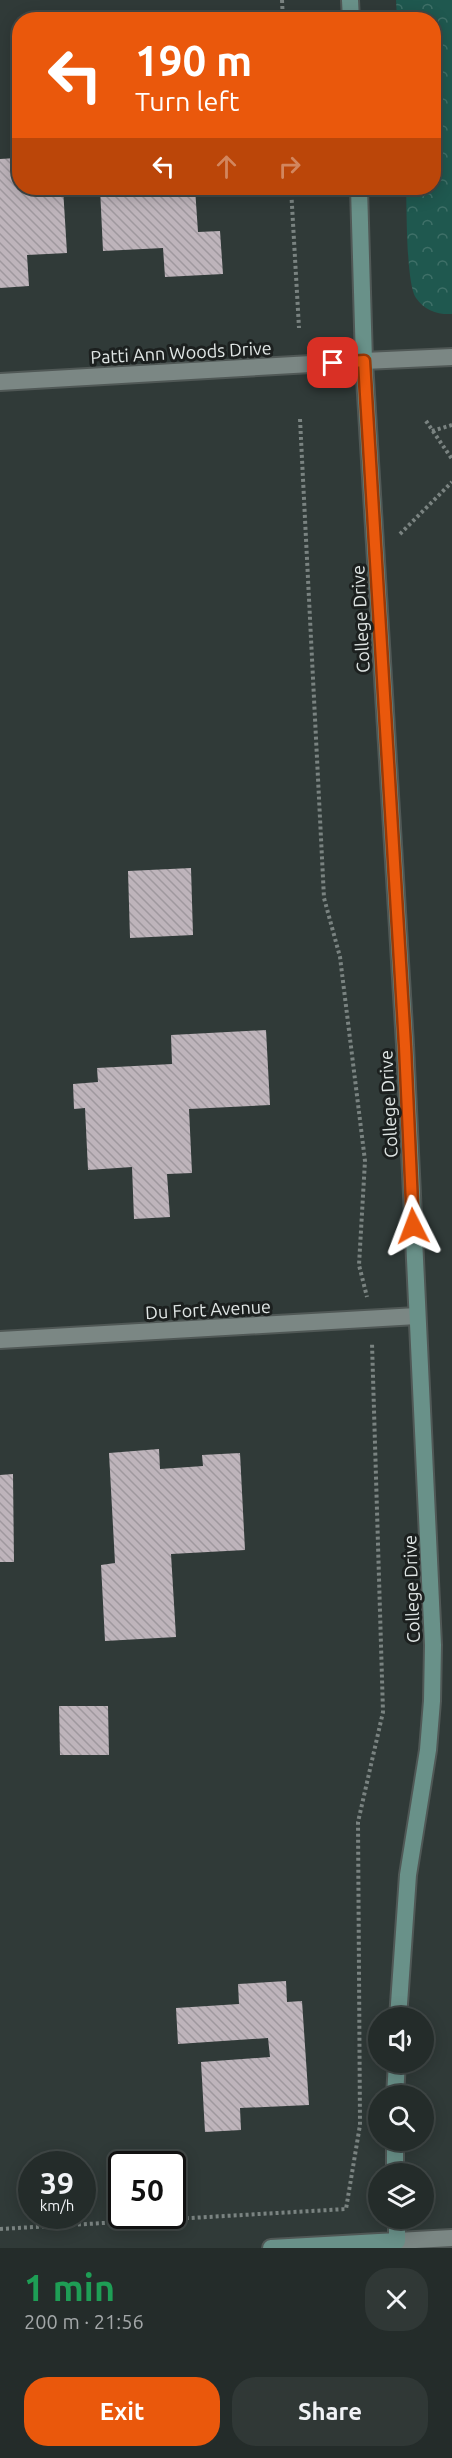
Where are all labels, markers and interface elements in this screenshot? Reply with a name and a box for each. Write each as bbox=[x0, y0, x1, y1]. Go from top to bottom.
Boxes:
icon: left bbox=[36, 36, 114, 114]
text: 190 m bbox=[135, 37, 252, 84]
text: Turn left bbox=[135, 86, 239, 116]
icon: left bbox=[147, 150, 180, 183]
icon: ahead bbox=[210, 150, 243, 183]
icon: right bbox=[273, 150, 306, 183]
street label: Patti Ann Woods Drive bbox=[90, 337, 272, 367]
pin bbox=[307, 337, 358, 388]
icon: arrive bbox=[316, 346, 349, 379]
street label: College Drive bbox=[347, 565, 373, 673]
street label: College Drive bbox=[375, 1050, 401, 1158]
position arrow bbox=[381, 1194, 445, 1258]
street label: Du Fort Avenue bbox=[145, 1296, 271, 1322]
street label: College Drive bbox=[399, 1535, 423, 1643]
map controls bbox=[368, 2007, 434, 2229]
button: sound bbox=[368, 2007, 434, 2073]
button: search bbox=[368, 2085, 434, 2151]
speed limit sign: 50 bbox=[108, 2151, 186, 2229]
button: layers bbox=[368, 2163, 434, 2229]
text: 39 bbox=[40, 2166, 74, 2200]
text: km/h bbox=[40, 2197, 74, 2214]
text: 1 min bbox=[24, 2267, 115, 2308]
button: close bbox=[365, 2268, 428, 2331]
text: 200 m · 21:56 bbox=[24, 2310, 144, 2333]
button: Exit bbox=[24, 2377, 220, 2446]
button: Share bbox=[232, 2377, 428, 2446]

